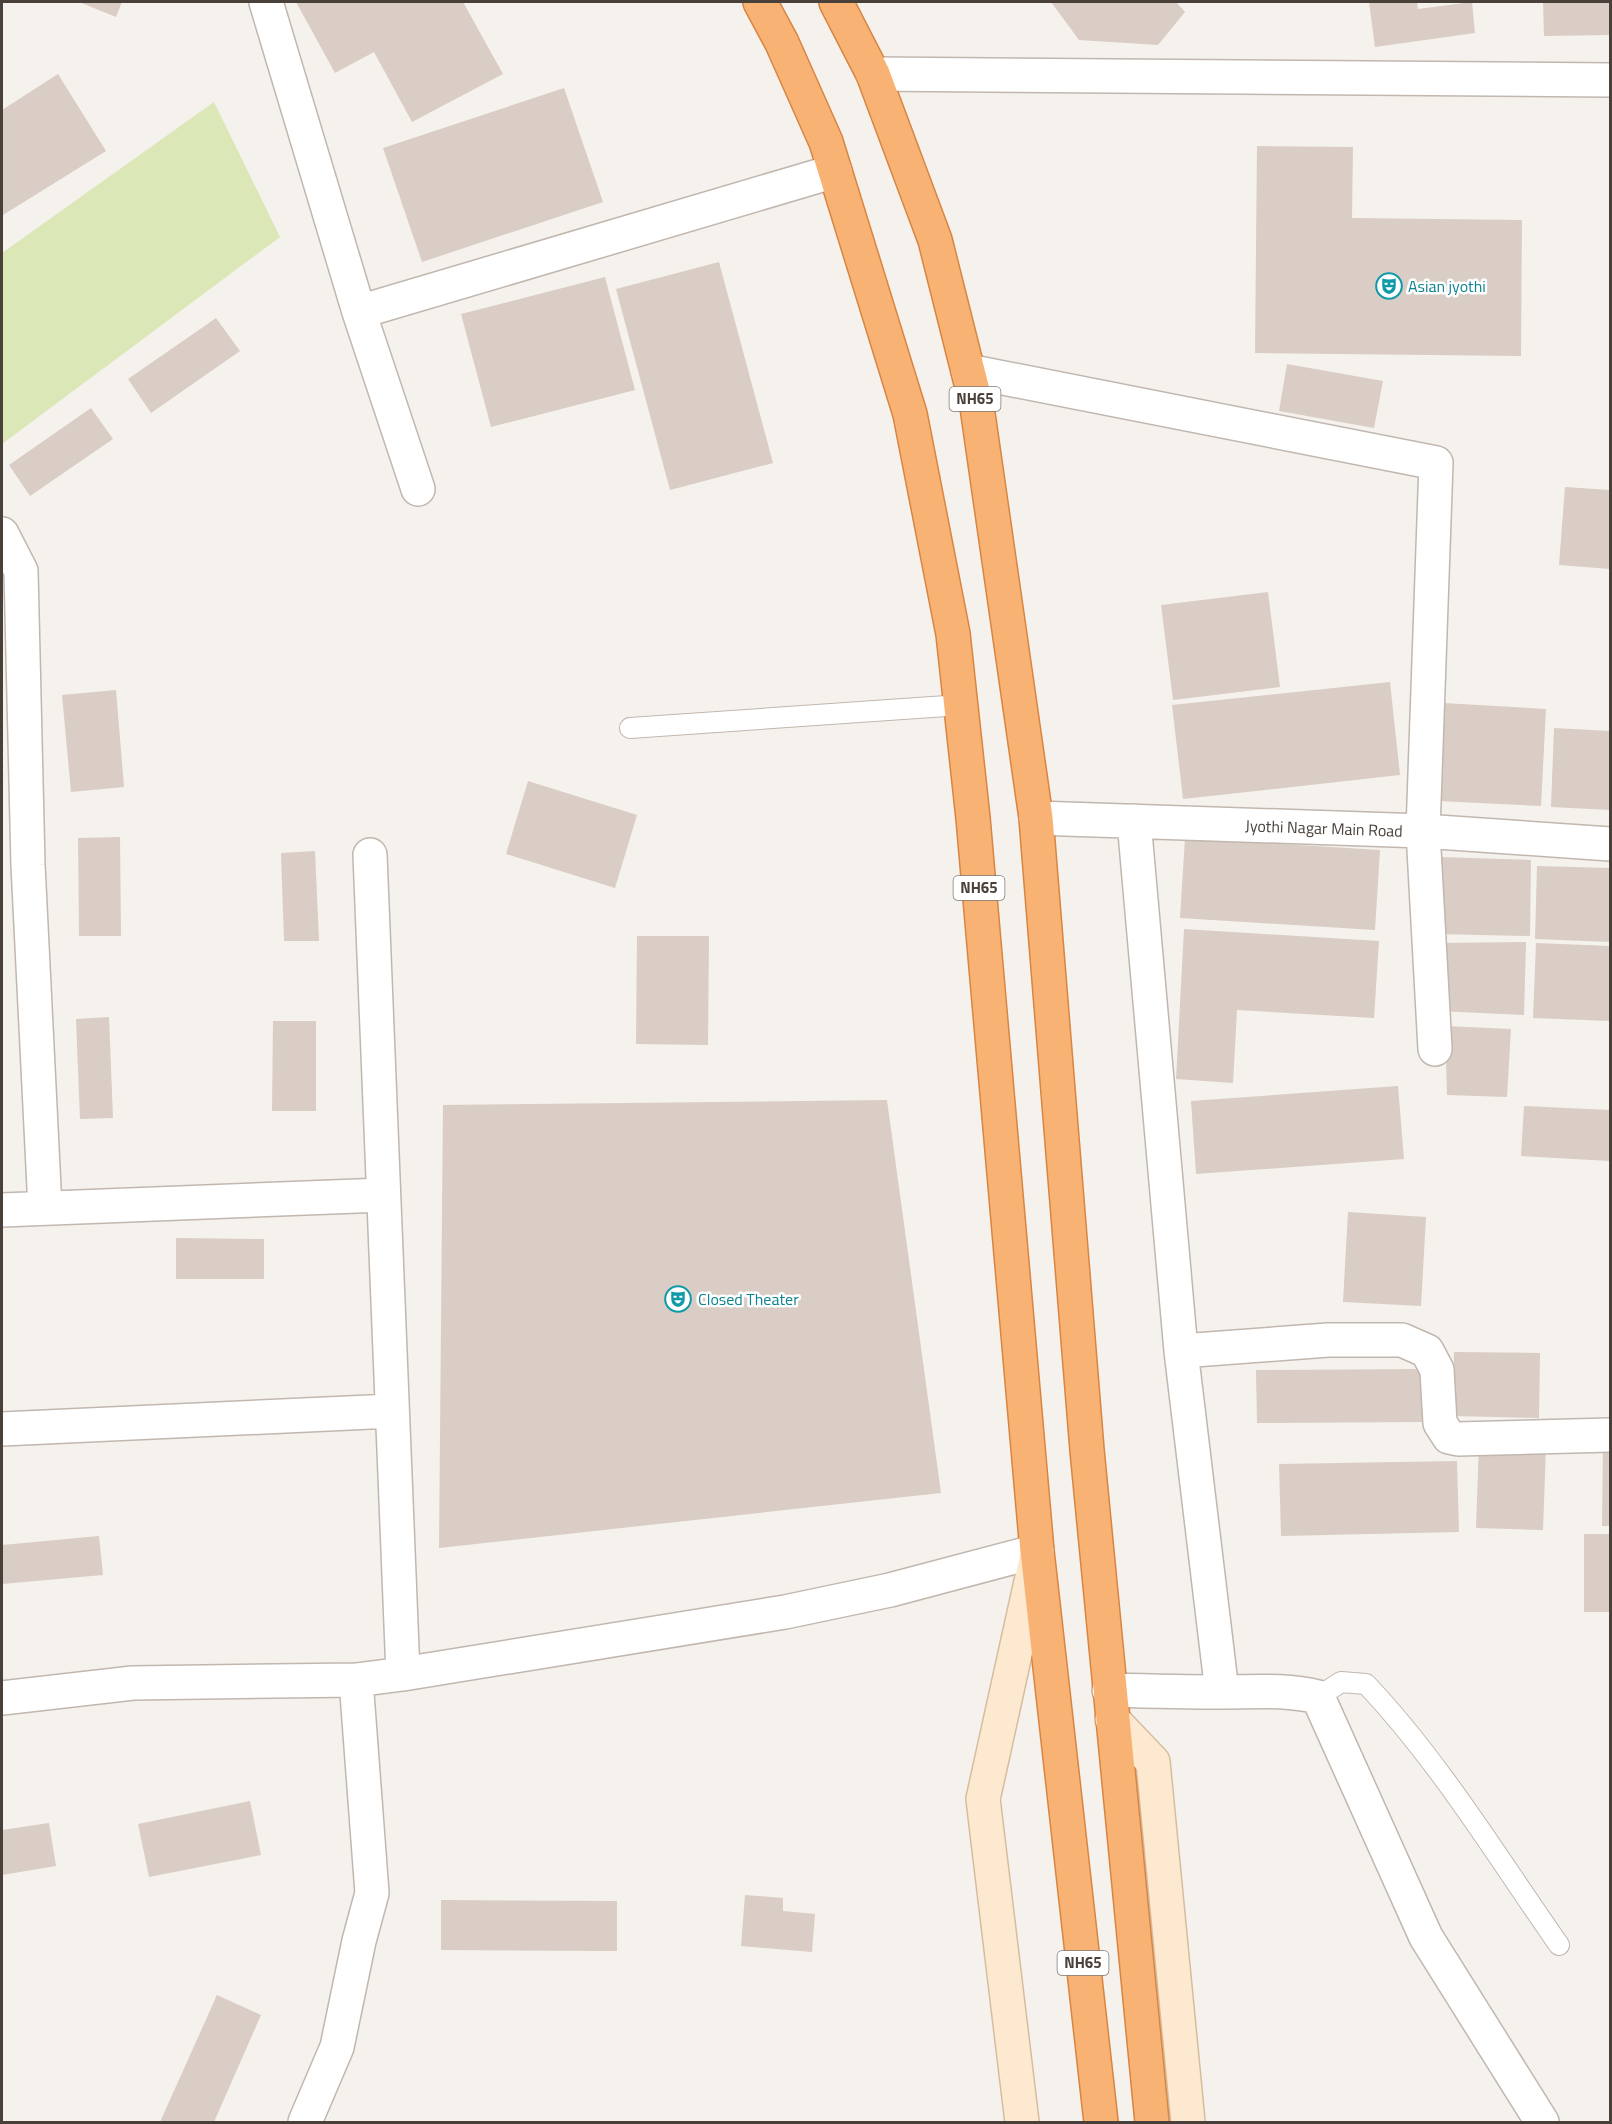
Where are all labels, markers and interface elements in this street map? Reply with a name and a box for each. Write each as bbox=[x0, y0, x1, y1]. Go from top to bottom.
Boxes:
theatre icon: Asian jyothi bbox=[1374, 271, 1404, 301]
place label: Asian jyothi bbox=[1408, 274, 1486, 298]
road number: NH65 bbox=[950, 387, 1000, 411]
street label: Jyothi Nagar Main Road bbox=[1245, 813, 1403, 843]
road number: NH65 bbox=[954, 876, 1004, 900]
theatre icon: Closed Theater bbox=[663, 1284, 693, 1314]
place label: Closed Theater bbox=[698, 1287, 799, 1311]
road number: NH65 bbox=[1058, 1951, 1108, 1975]

